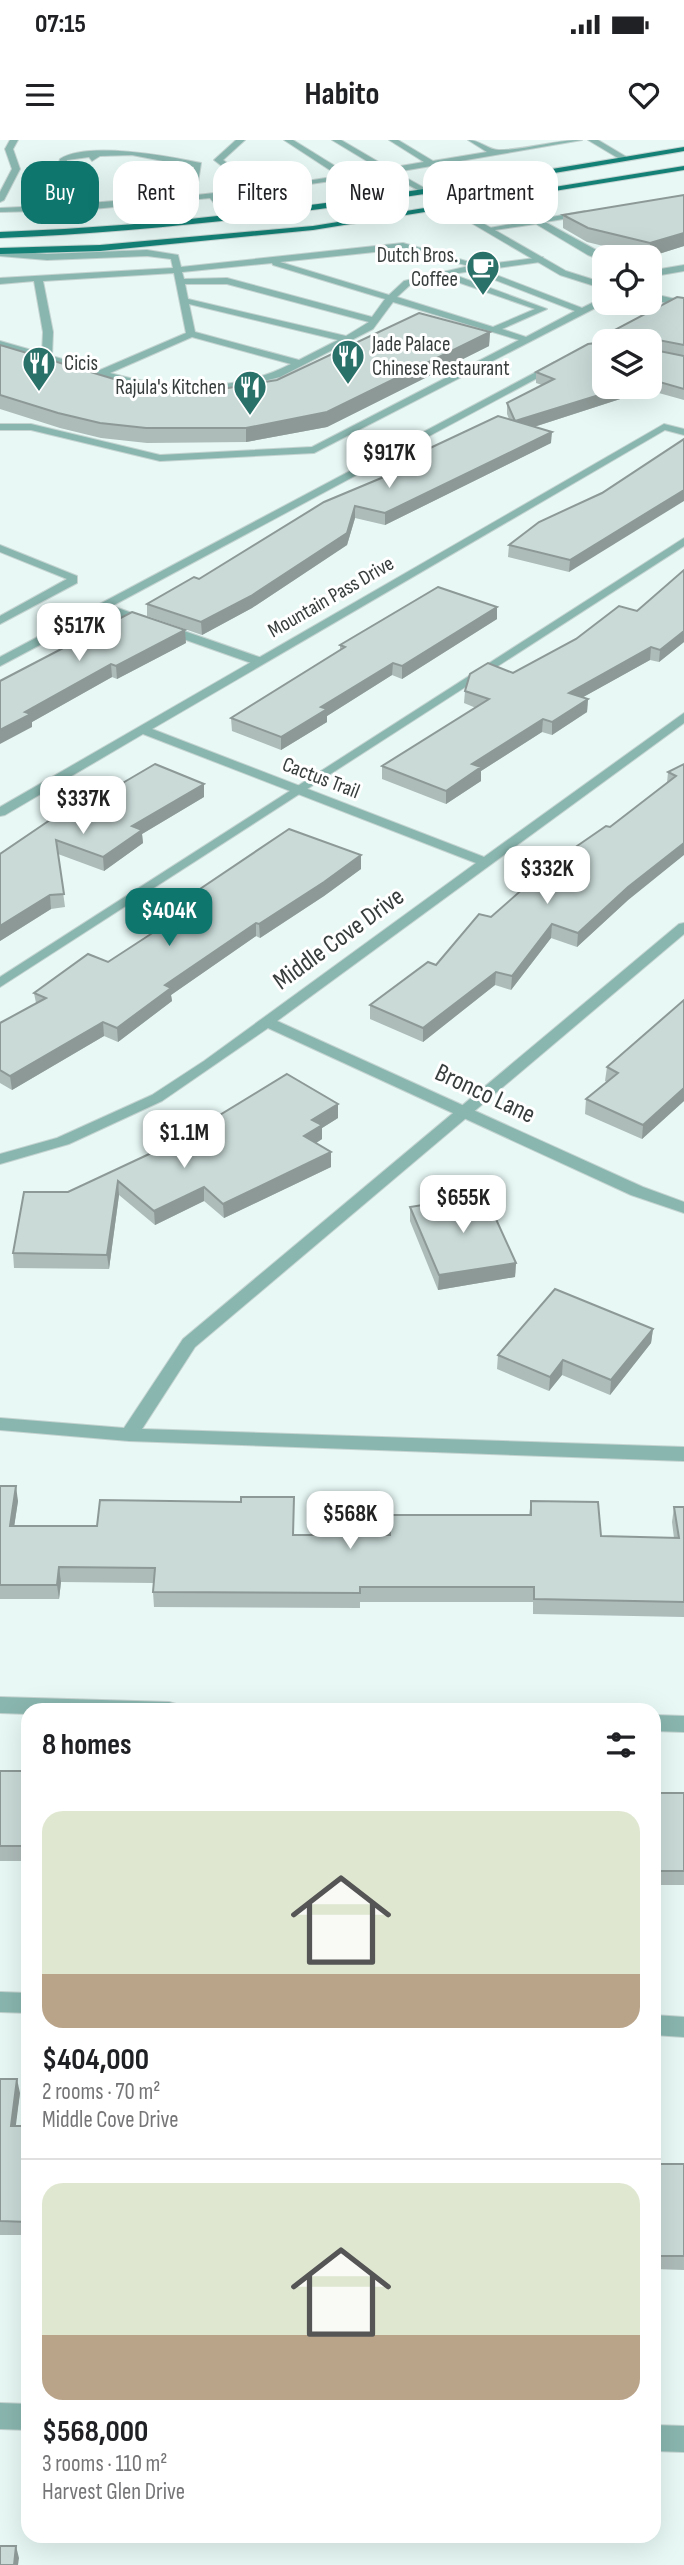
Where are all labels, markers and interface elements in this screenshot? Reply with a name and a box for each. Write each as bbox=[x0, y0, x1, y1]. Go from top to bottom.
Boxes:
text: 07:15 bbox=[35, 9, 86, 40]
text: Habito bbox=[305, 75, 379, 114]
icon: menu bbox=[21, 76, 59, 114]
icon: heart bbox=[625, 76, 663, 114]
chip: Buy bbox=[21, 161, 99, 224]
chip: Rent bbox=[113, 161, 199, 224]
chip: Filters bbox=[213, 161, 312, 224]
chip: New bbox=[326, 161, 409, 224]
chip: Apartment bbox=[423, 161, 558, 224]
place label: Dutch Bros. Coffee bbox=[377, 243, 458, 292]
map controls bbox=[592, 245, 662, 399]
button: locate bbox=[592, 245, 662, 315]
cafe icon: Dutch Bros. Coffee bbox=[464, 248, 502, 297]
button: layers bbox=[592, 329, 662, 399]
place label: Jade Palace Chinese Restaurant bbox=[371, 332, 510, 381]
restaurant icon: Jade Palace Chinese Restaurant bbox=[329, 337, 367, 386]
restaurant icon: Cicis bbox=[20, 344, 58, 393]
place label: Cicis bbox=[64, 351, 98, 376]
restaurant icon: Rajula's Kitchen bbox=[231, 368, 269, 417]
place label: Rajula's Kitchen bbox=[115, 375, 226, 400]
pin: $917K bbox=[340, 430, 438, 490]
text: $917K bbox=[362, 439, 416, 467]
street label: Mountain Pass Drive bbox=[264, 551, 398, 643]
pin: $517K bbox=[30, 603, 128, 663]
text: $517K bbox=[53, 612, 105, 640]
street label: Cactus Trail bbox=[279, 752, 363, 804]
pin: $337K bbox=[34, 776, 132, 836]
text: $337K bbox=[56, 785, 110, 813]
pin: $332K bbox=[498, 846, 596, 906]
text: $332K bbox=[520, 855, 574, 883]
street label: Middle Cove Drive bbox=[268, 881, 410, 997]
pin: $404K bbox=[120, 888, 218, 948]
text: $404K bbox=[141, 897, 197, 925]
street label: Bronco Lane bbox=[430, 1057, 540, 1131]
pin: $1.1M bbox=[135, 1110, 233, 1170]
text: $1.1M bbox=[159, 1119, 209, 1147]
pin: $655K bbox=[414, 1176, 512, 1235]
text: $655K bbox=[436, 1184, 490, 1212]
pin: $568K bbox=[301, 1492, 399, 1551]
text: $568K bbox=[323, 1500, 377, 1528]
icon: filters bbox=[602, 1726, 640, 1764]
text: 8 homes bbox=[42, 1727, 131, 1763]
icon: home bbox=[278, 1857, 404, 1983]
text: $404,000 bbox=[42, 2042, 149, 2078]
text: 2 rooms · 70 m² bbox=[42, 2078, 160, 2106]
text: Middle Cove Drive bbox=[42, 2106, 178, 2134]
icon: home bbox=[278, 2229, 404, 2355]
text: $568,000 bbox=[42, 2414, 148, 2450]
text: 3 rooms · 110 m² bbox=[42, 2450, 167, 2478]
text: Harvest Glen Drive bbox=[42, 2478, 185, 2506]

